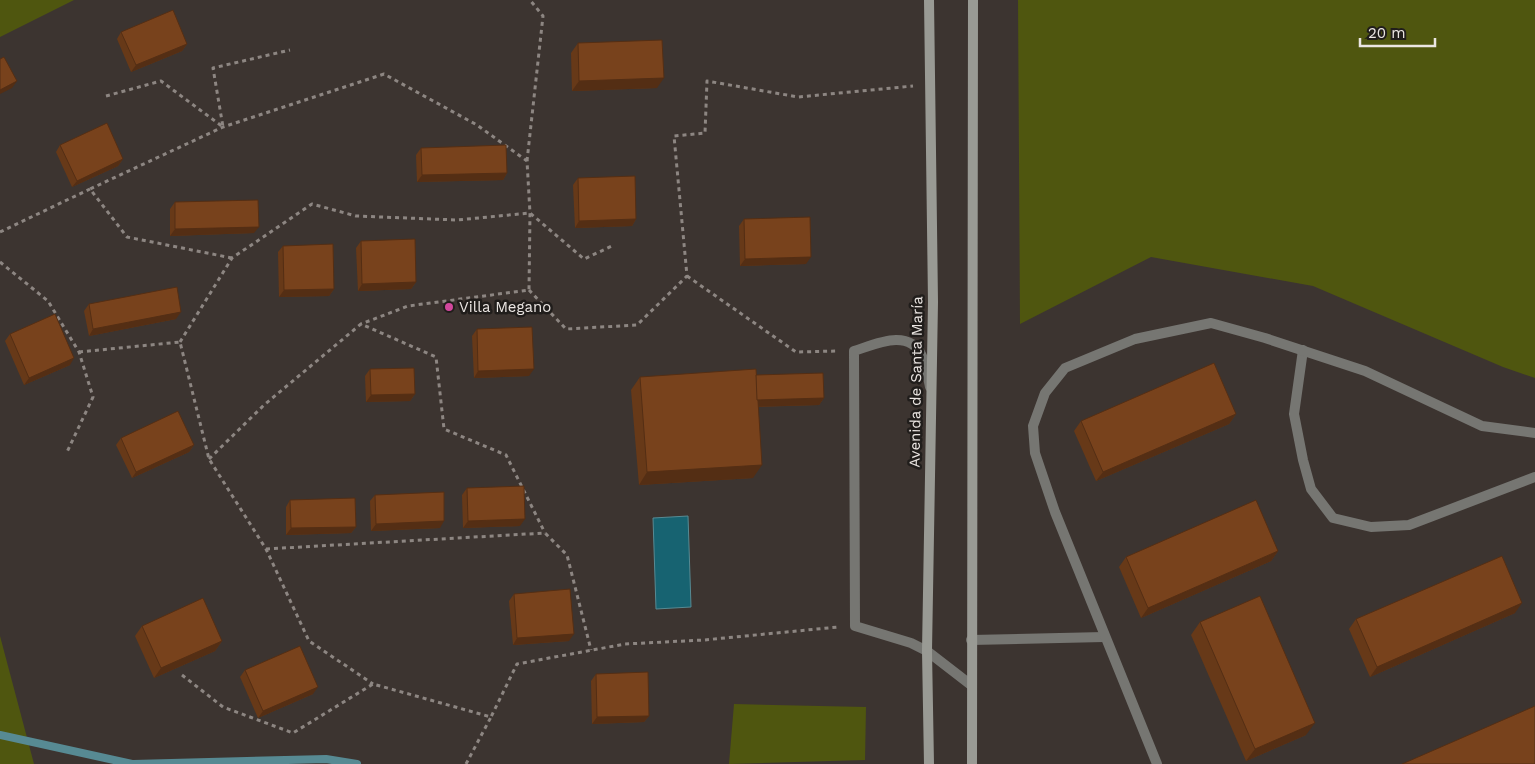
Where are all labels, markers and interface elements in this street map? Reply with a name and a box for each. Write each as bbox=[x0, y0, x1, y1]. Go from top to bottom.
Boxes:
scale bar bbox=[1360, 15, 1435, 47]
text: 20 m bbox=[1368, 24, 1406, 42]
street label: Avenida de Santa María bbox=[906, 296, 927, 468]
place label: Villa Megano bbox=[459, 298, 551, 316]
marker: Villa Megano bbox=[443, 301, 455, 313]

